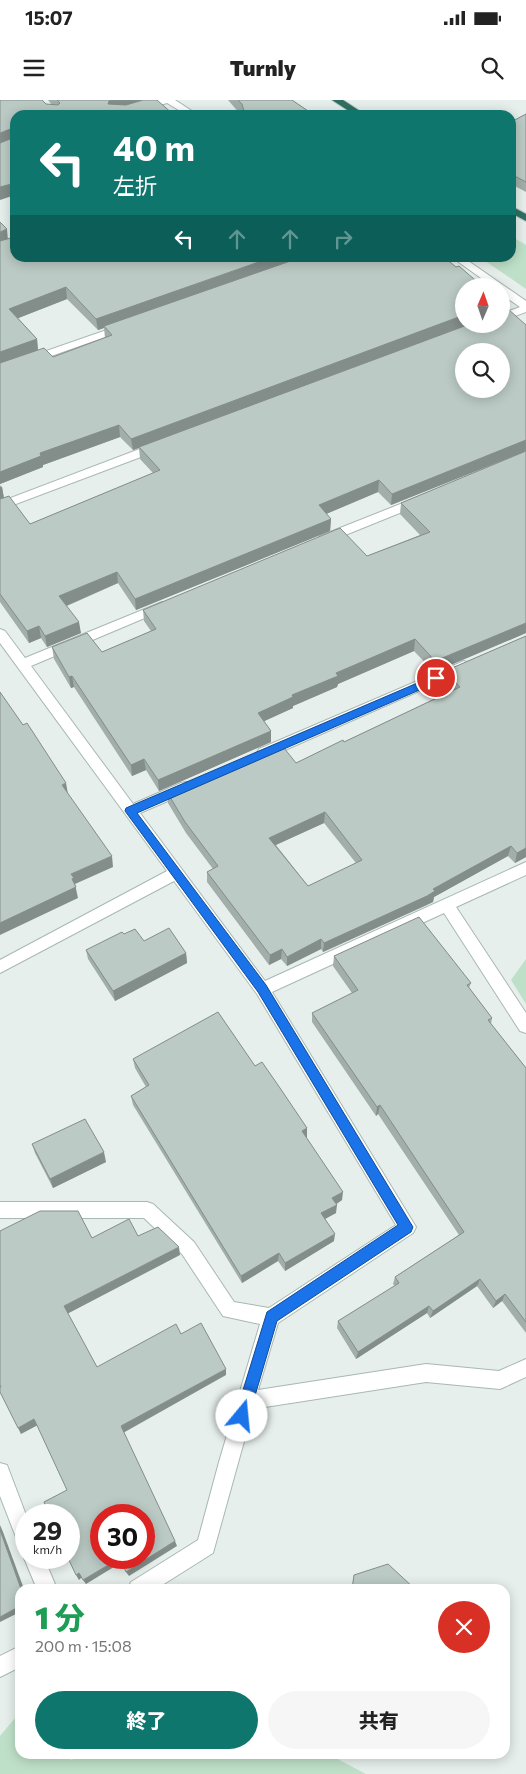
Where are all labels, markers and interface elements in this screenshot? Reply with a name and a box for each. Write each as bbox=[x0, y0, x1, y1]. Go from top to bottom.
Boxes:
text: 15:07 bbox=[25, 6, 73, 29]
icon: menu bbox=[20, 54, 48, 82]
text: Turnly bbox=[230, 54, 296, 81]
icon: search bbox=[478, 54, 506, 82]
text: 40 m bbox=[113, 125, 195, 168]
icon: left bbox=[30, 130, 95, 195]
text: 左折 bbox=[113, 172, 157, 199]
icon: left bbox=[170, 225, 198, 253]
icon: ahead bbox=[223, 225, 251, 253]
icon: ahead bbox=[276, 225, 304, 253]
icon: right bbox=[329, 225, 357, 253]
north arrow bbox=[455, 278, 510, 332]
map controls bbox=[455, 278, 510, 398]
button: search bbox=[455, 343, 510, 398]
pin bbox=[415, 657, 457, 699]
icon: arrive bbox=[422, 664, 450, 692]
position arrow bbox=[215, 1389, 267, 1441]
speed limit sign: 30 bbox=[90, 1504, 155, 1569]
text: 29 bbox=[33, 1515, 62, 1545]
text: km/h bbox=[33, 1542, 62, 1556]
text: 1 分 bbox=[35, 1598, 85, 1635]
button: close bbox=[438, 1601, 490, 1653]
text: 200 m · 15:08 bbox=[35, 1636, 132, 1655]
button: 終了 bbox=[35, 1691, 258, 1749]
button: 共有 bbox=[268, 1691, 490, 1749]

